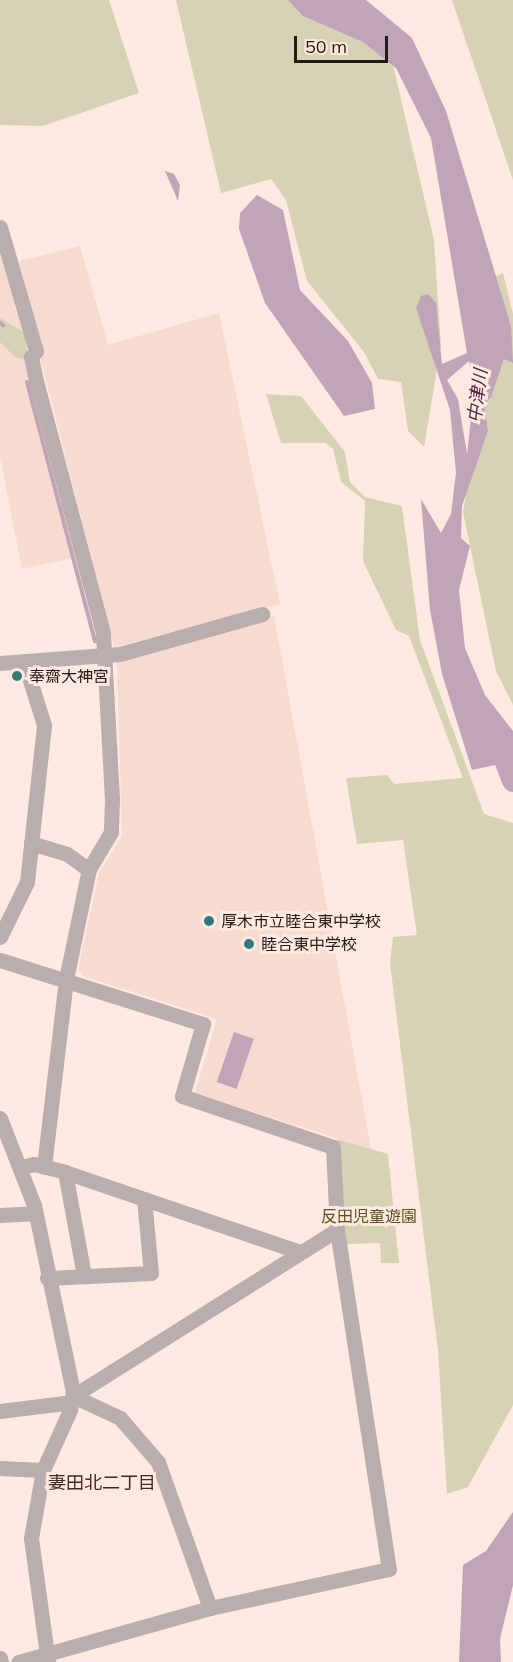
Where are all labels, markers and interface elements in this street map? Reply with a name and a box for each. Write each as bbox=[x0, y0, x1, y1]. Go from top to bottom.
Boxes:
scale bar bbox=[297, 24, 392, 62]
text: 50 m bbox=[305, 35, 347, 58]
water label: 中津川 bbox=[464, 368, 492, 424]
place label: 奉齋大神宮 bbox=[29, 666, 109, 686]
marker: 奉齋大神宮 bbox=[10, 669, 24, 683]
place label: 厚木市立睦合東中学校 bbox=[221, 911, 381, 931]
marker: 厚木市立睦合東中学校 bbox=[202, 914, 216, 928]
place label: 睦合東中学校 bbox=[261, 934, 357, 954]
marker: 睦合東中学校 bbox=[242, 937, 256, 951]
park label: 反田児童遊園 bbox=[321, 1206, 417, 1226]
district label: 妻田北二丁目 bbox=[48, 1472, 156, 1494]

